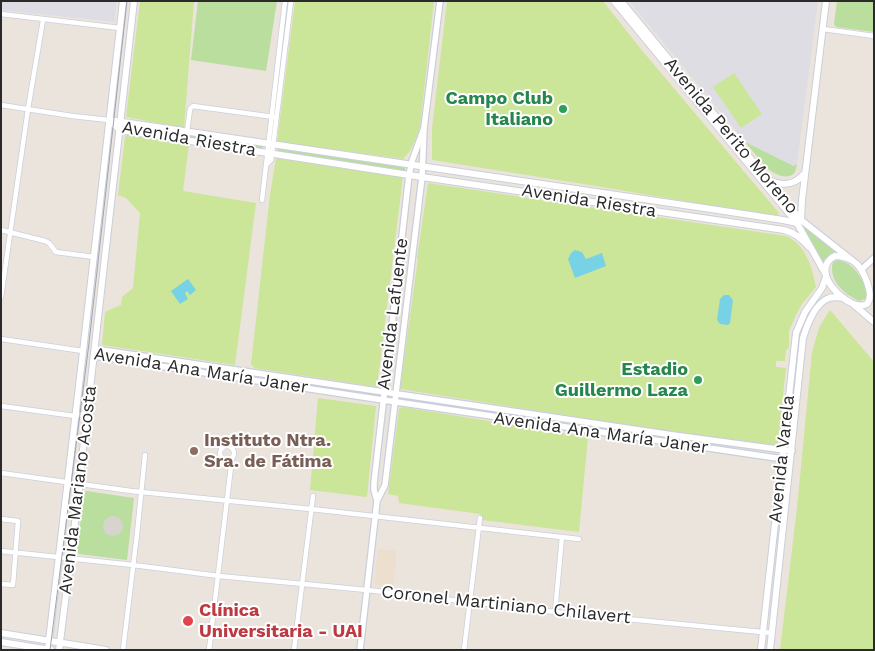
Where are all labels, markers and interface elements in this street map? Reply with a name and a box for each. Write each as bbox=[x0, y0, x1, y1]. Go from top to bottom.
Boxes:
street label: Avenida Perito Moreno bbox=[659, 53, 803, 219]
place label: Campo Club Italiano bbox=[446, 88, 553, 130]
marker: Campo Club Italiano bbox=[557, 103, 569, 115]
street label: Avenida Riestra bbox=[120, 117, 258, 161]
street label: Avenida Riestra bbox=[520, 180, 658, 222]
street label: Avenida Lafuente bbox=[373, 237, 413, 391]
street label: Avenida Ana María Janer bbox=[92, 343, 310, 399]
place label: Estadio Guillermo Laza bbox=[555, 359, 688, 402]
marker: Estadio Guillermo Laza bbox=[692, 374, 704, 386]
street label: Avenida Mariano Acosta bbox=[54, 384, 102, 596]
street label: Avenida Varela bbox=[765, 394, 799, 524]
street label: Avenida Ana María Janer bbox=[492, 407, 710, 459]
place label: Instituto Ntra. Sra. de Fátima bbox=[204, 430, 332, 472]
marker: Instituto Ntra. Sra. de Fátima bbox=[188, 445, 200, 457]
street label: Coronel Martiniano Chilavert bbox=[380, 581, 632, 629]
place label: Clínica Universitaria - UAI bbox=[199, 600, 363, 642]
marker: Clínica Universitaria - UAI bbox=[181, 614, 195, 628]

